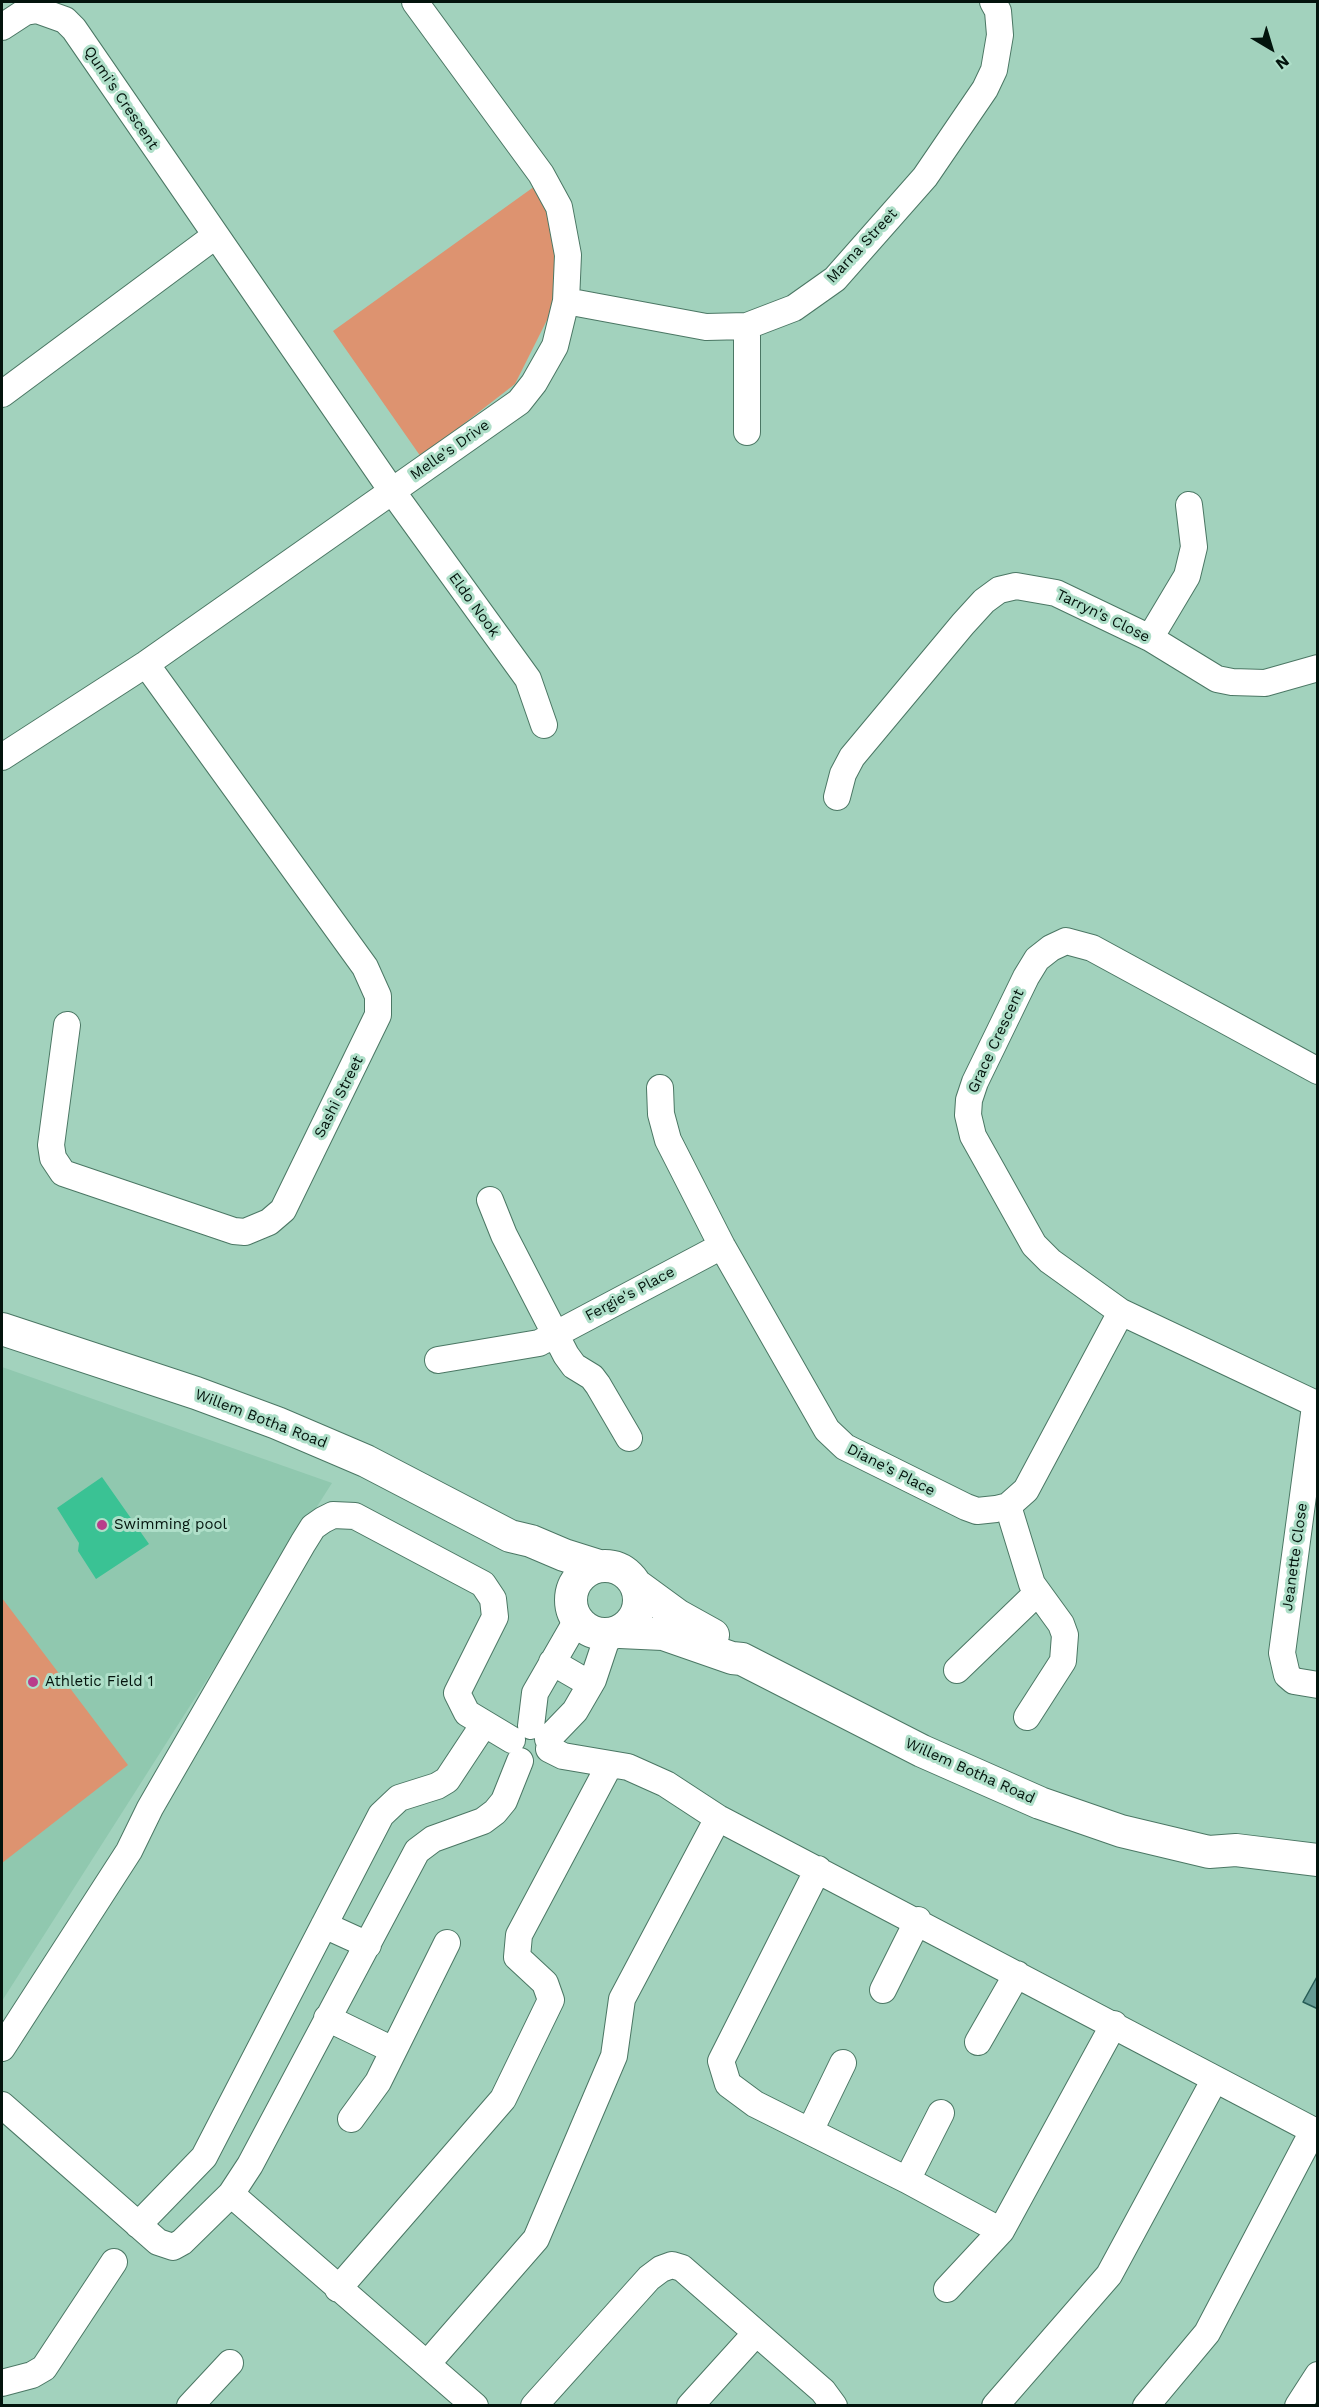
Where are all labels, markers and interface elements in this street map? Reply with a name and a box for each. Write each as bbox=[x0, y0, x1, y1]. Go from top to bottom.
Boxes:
north arrow bbox=[1241, 18, 1301, 78]
street label: Qumi's Crescent bbox=[80, 43, 162, 153]
text: N bbox=[1272, 51, 1293, 74]
street label: Marna Street bbox=[823, 205, 901, 287]
street label: Melle's Drive bbox=[407, 416, 493, 484]
street label: Eldo Nook bbox=[445, 569, 503, 641]
street label: Tarryn's Close bbox=[1053, 586, 1153, 646]
street label: Grace Crescent bbox=[964, 986, 1028, 1096]
street label: Sashi Street bbox=[311, 1053, 367, 1141]
street label: Fergie's Place bbox=[582, 1263, 678, 1325]
street label: Willem Botha Road bbox=[192, 1385, 330, 1453]
street label: Diane's Place bbox=[844, 1440, 938, 1500]
street label: Jeanette Close bbox=[1278, 1502, 1312, 1612]
place label: Swimming pool bbox=[114, 1516, 227, 1534]
marker: Swimming pool bbox=[95, 1518, 109, 1532]
place label: Athletic Field 1 bbox=[45, 1673, 154, 1691]
marker: Athletic Field 1 bbox=[26, 1675, 40, 1689]
street label: Willem Botha Road bbox=[902, 1734, 1038, 1808]

